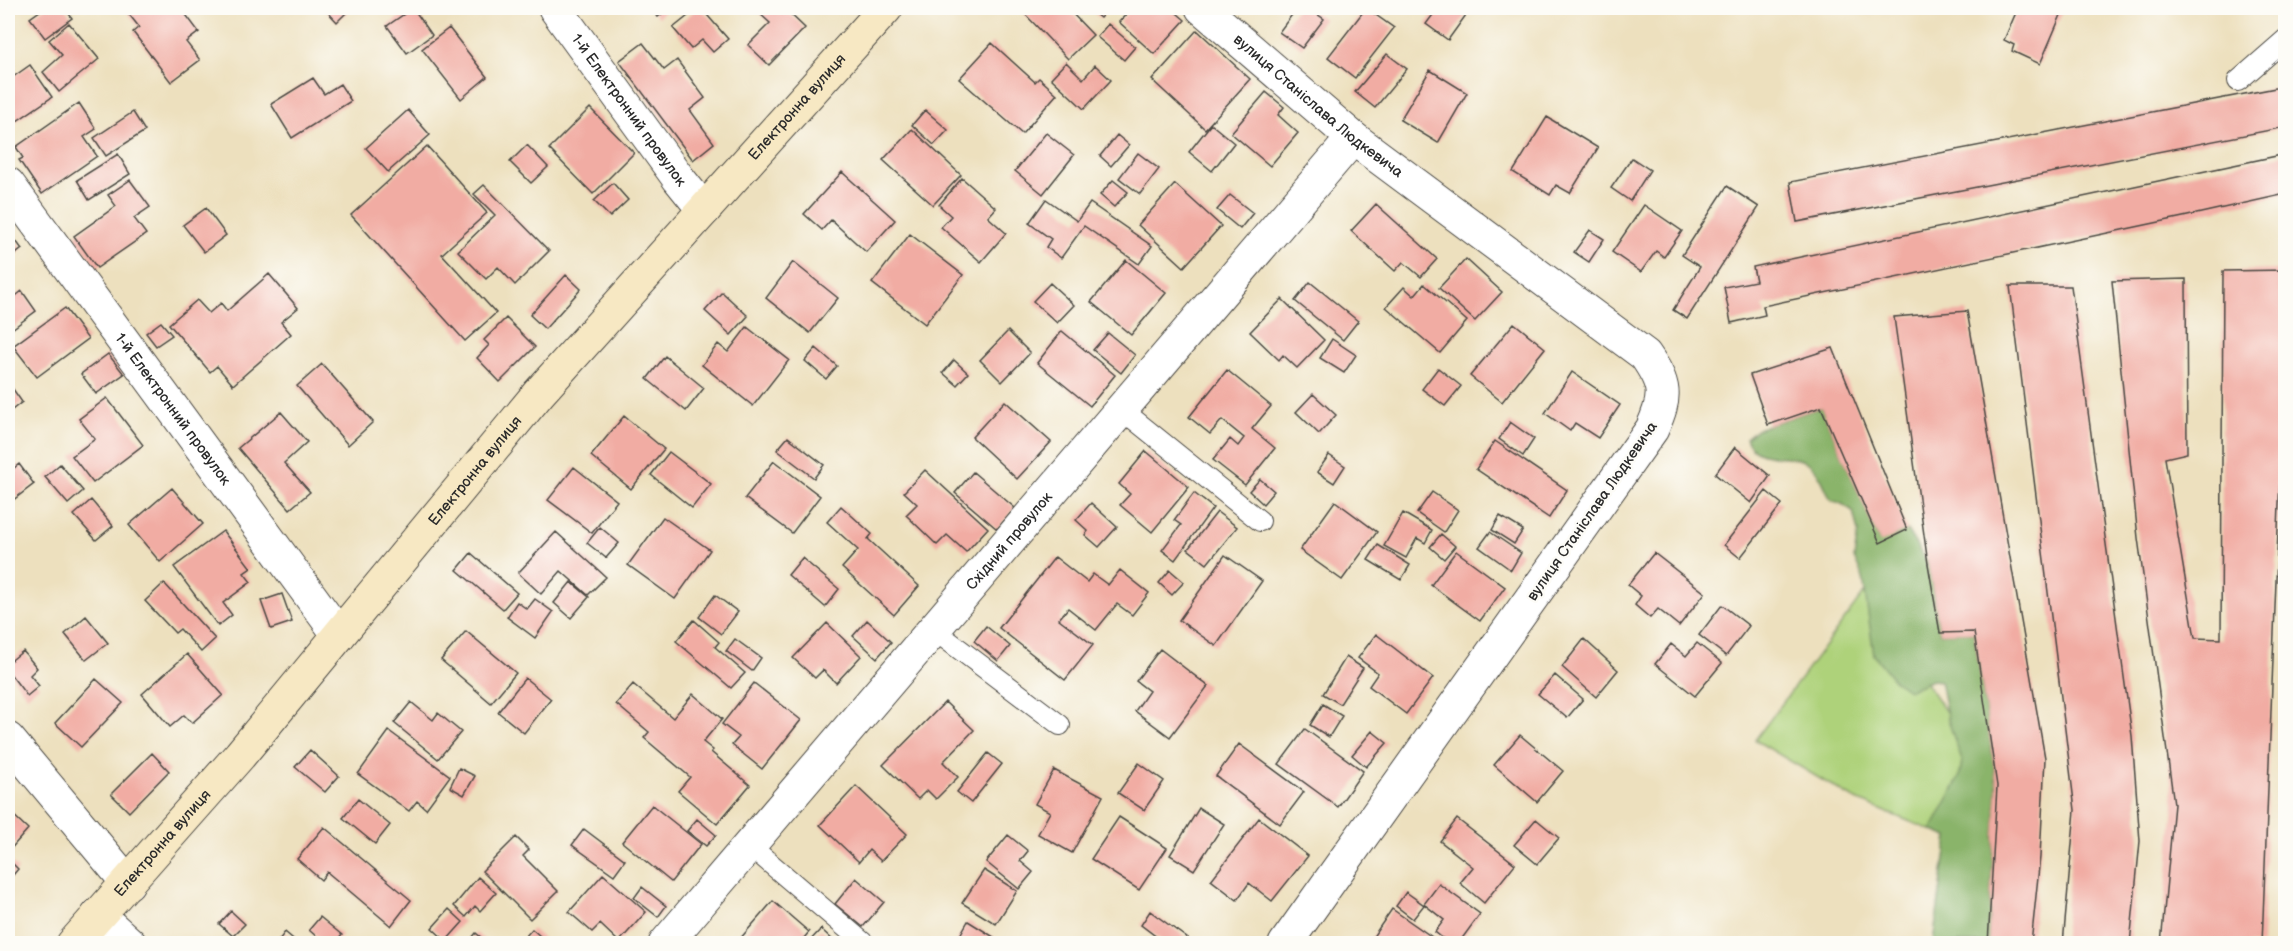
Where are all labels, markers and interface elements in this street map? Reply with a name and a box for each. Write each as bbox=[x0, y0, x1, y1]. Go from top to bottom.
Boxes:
street label: 1-й Електронний провулок bbox=[567, 30, 690, 191]
street label: вулиця Станіслава Людкевича bbox=[1229, 30, 1407, 182]
street label: Електронна вулиця bbox=[744, 50, 850, 164]
street label: 1-й Електронний провулок bbox=[111, 329, 235, 489]
street label: Електронна вулиця bbox=[424, 412, 526, 530]
street label: вулиця Станіслава Людкевича bbox=[1523, 418, 1662, 605]
street label: Східний провулок bbox=[962, 488, 1057, 594]
street label: Електронна вулиця bbox=[110, 786, 215, 901]

